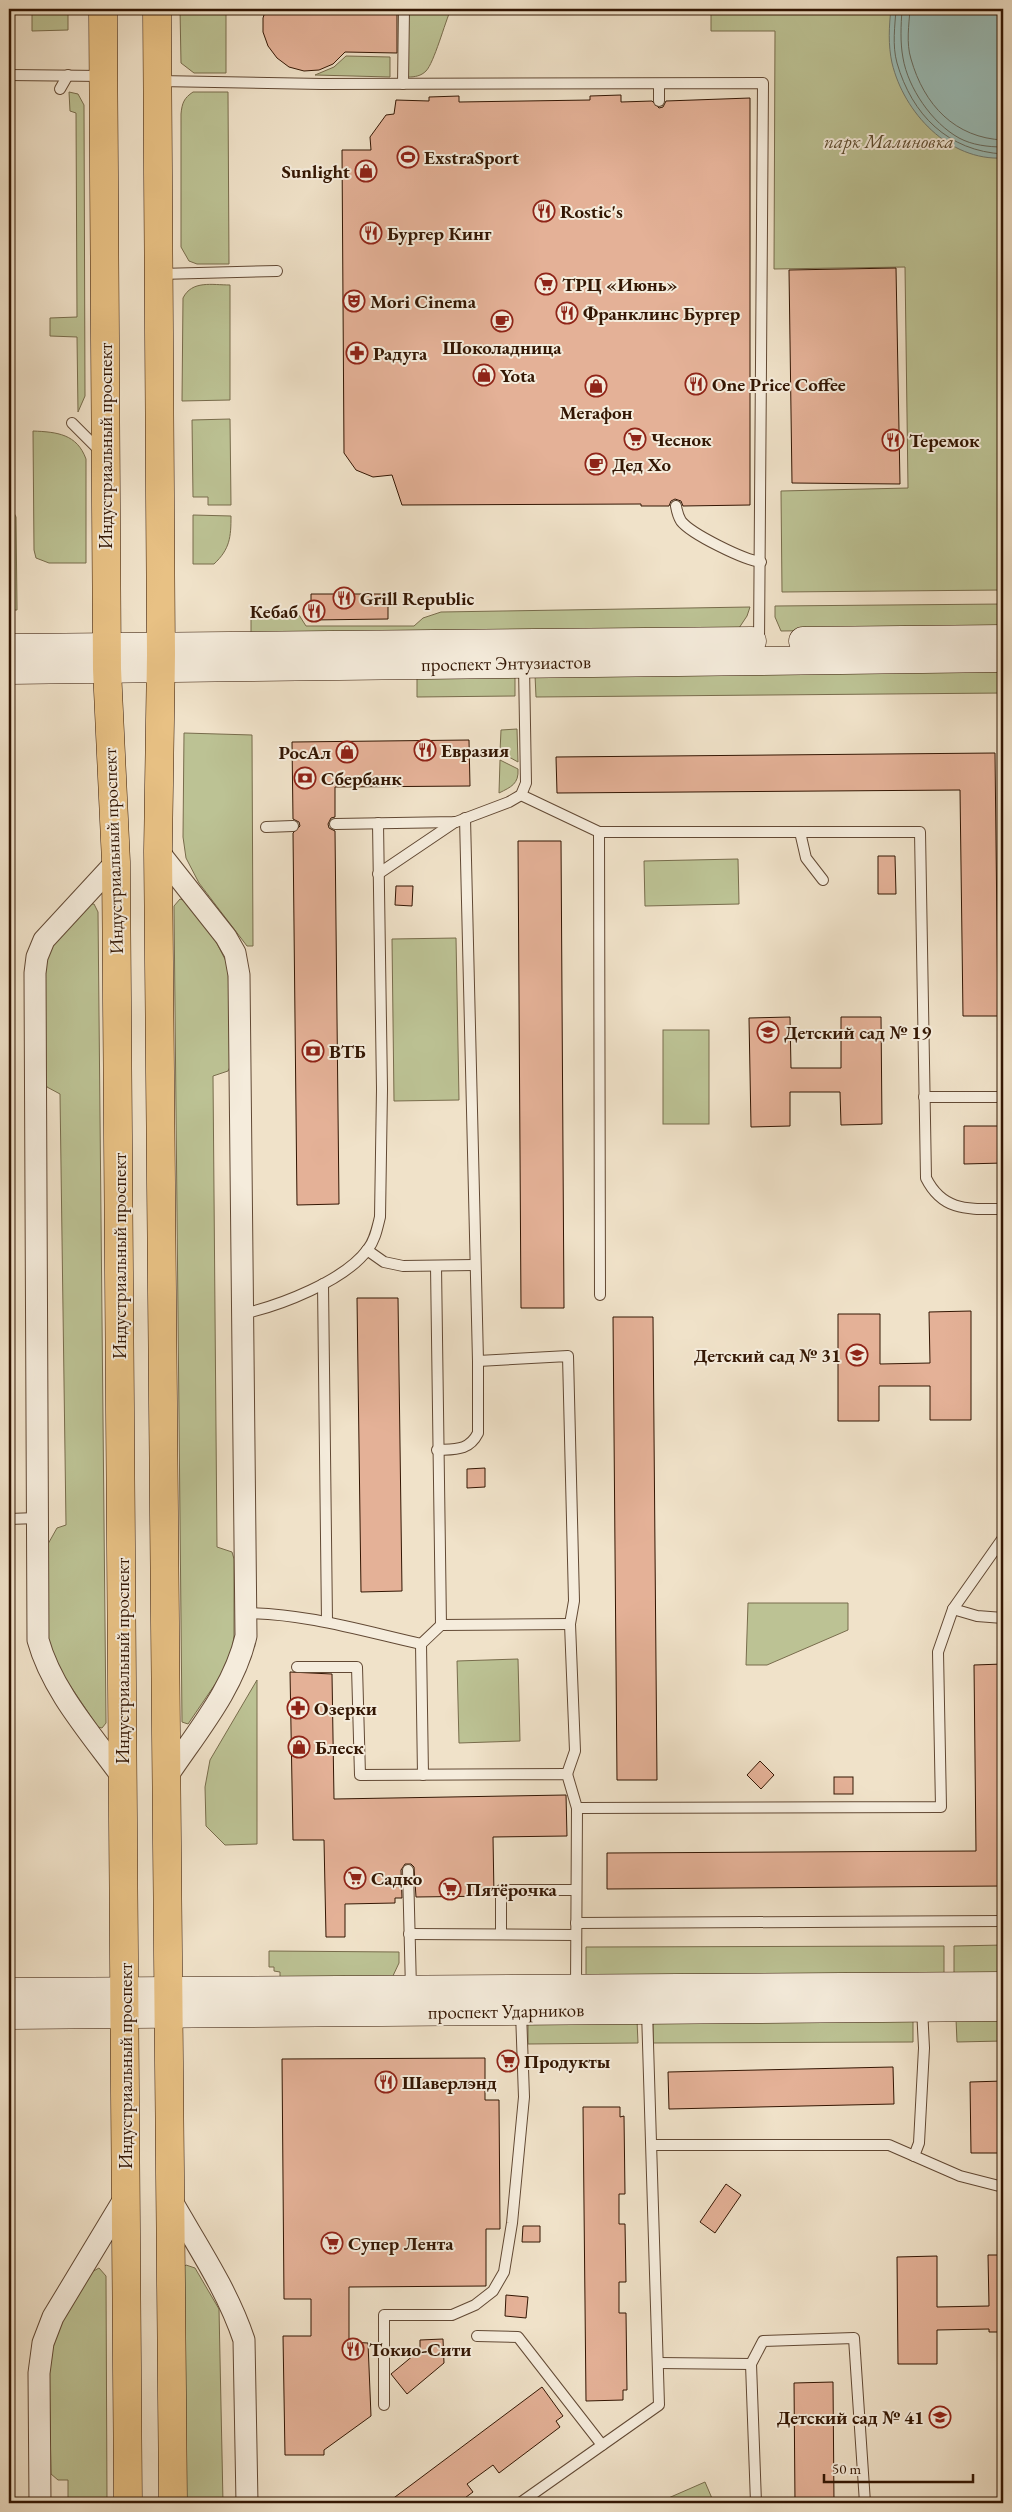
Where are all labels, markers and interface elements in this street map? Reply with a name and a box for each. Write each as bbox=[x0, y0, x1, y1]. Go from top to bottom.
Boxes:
park label: парк Малиновка bbox=[824, 129, 954, 154]
sports icon: ExstraSport bbox=[396, 145, 420, 169]
place label: ExstraSport bbox=[424, 145, 519, 170]
place label: Sunlight bbox=[281, 159, 350, 184]
shop icon: Sunlight bbox=[354, 159, 378, 183]
restaurant icon: Rostic's bbox=[532, 199, 556, 223]
place label: Rostic's bbox=[560, 199, 623, 224]
restaurant icon: Бургер Кинг bbox=[359, 221, 383, 245]
place label: Бургер Кинг bbox=[387, 221, 492, 246]
supermarket icon: ТРЦ «Июнь» bbox=[534, 272, 558, 296]
place label: ТРЦ «Июнь» bbox=[562, 272, 678, 297]
theatre icon: Mori Cinema bbox=[342, 289, 366, 313]
place label: Mori Cinema bbox=[370, 289, 477, 314]
restaurant icon: Франклинс Бургер bbox=[555, 301, 579, 325]
place label: Франклинс Бургер bbox=[583, 301, 741, 326]
cafe icon: Шоколадница bbox=[490, 309, 514, 333]
place label: Шоколадница bbox=[442, 335, 562, 360]
pharmacy icon: Радуга bbox=[345, 341, 369, 365]
place label: Радуга bbox=[373, 341, 428, 366]
street label: Индустриальный проспект bbox=[93, 342, 118, 549]
shop icon: Yota bbox=[472, 363, 496, 387]
place label: Yota bbox=[500, 363, 536, 388]
restaurant icon: One Price Coffee bbox=[684, 372, 708, 396]
place label: One Price Coffee bbox=[712, 372, 846, 397]
shop icon: Мегафон bbox=[584, 374, 608, 398]
place label: Мегафон bbox=[560, 400, 632, 425]
supermarket icon: Чеснок bbox=[623, 427, 647, 451]
place label: Чеснок bbox=[651, 427, 712, 452]
restaurant icon: Теремок bbox=[881, 428, 905, 452]
place label: Теремок bbox=[909, 428, 980, 453]
cafe icon: Дед Хо bbox=[584, 452, 608, 476]
place label: Дед Хо bbox=[612, 452, 671, 477]
restaurant icon: Grill Republic bbox=[332, 586, 356, 610]
place label: Grill Republic bbox=[360, 586, 475, 611]
place label: Кебаб bbox=[250, 599, 298, 624]
restaurant icon: Кебаб bbox=[302, 599, 326, 623]
street label: проспект Энтузиастов bbox=[421, 649, 591, 677]
restaurant icon: Евразия bbox=[413, 738, 437, 762]
place label: Евразия bbox=[441, 738, 509, 763]
place label: РосАл bbox=[278, 740, 331, 765]
shop icon: РосАл bbox=[335, 740, 359, 764]
street label: Индустриальный проспект bbox=[97, 747, 129, 955]
bank icon: Сбербанк bbox=[293, 766, 317, 790]
place label: Сбербанк bbox=[321, 766, 402, 791]
school or university icon: Детский сад № 19 bbox=[756, 1020, 780, 1044]
place label: Детский сад № 19 bbox=[784, 1020, 931, 1045]
bank icon: ВТБ bbox=[301, 1039, 325, 1063]
place label: ВТБ bbox=[329, 1039, 366, 1064]
street label: Индустриальный проспект bbox=[107, 1152, 132, 1359]
place label: Детский сад № 31 bbox=[694, 1343, 841, 1368]
school or university icon: Детский сад № 31 bbox=[845, 1343, 869, 1367]
street label: Индустриальный проспект bbox=[110, 1557, 135, 1764]
pharmacy icon: Озерки bbox=[286, 1696, 310, 1720]
place label: Озерки bbox=[314, 1696, 377, 1721]
shop icon: Блеск bbox=[287, 1735, 311, 1759]
place label: Блеск bbox=[315, 1735, 364, 1760]
supermarket icon: Садко bbox=[343, 1866, 367, 1890]
place label: Садко bbox=[371, 1866, 423, 1891]
supermarket icon: Пятёрочка bbox=[438, 1877, 462, 1901]
place label: Пятёрочка bbox=[466, 1877, 558, 1902]
street label: Индустриальный проспект bbox=[113, 1962, 138, 2169]
street label: проспект Ударников bbox=[428, 1997, 584, 2025]
supermarket icon: Продукты bbox=[496, 2049, 520, 2073]
place label: Продукты bbox=[524, 2049, 611, 2074]
restaurant icon: Шаверлэнд bbox=[374, 2070, 398, 2094]
place label: Шаверлэнд bbox=[402, 2070, 497, 2095]
supermarket icon: Супер Лента bbox=[320, 2231, 344, 2255]
place label: Супер Лента bbox=[348, 2231, 454, 2256]
restaurant icon: Токио-Сити bbox=[341, 2337, 365, 2361]
place label: Токио-Сити bbox=[369, 2337, 471, 2362]
place label: Детский сад № 41 bbox=[777, 2405, 924, 2430]
school or university icon: Детский сад № 41 bbox=[928, 2405, 952, 2429]
scale bar bbox=[824, 2452, 973, 2484]
text: 50 m bbox=[832, 2459, 861, 2478]

